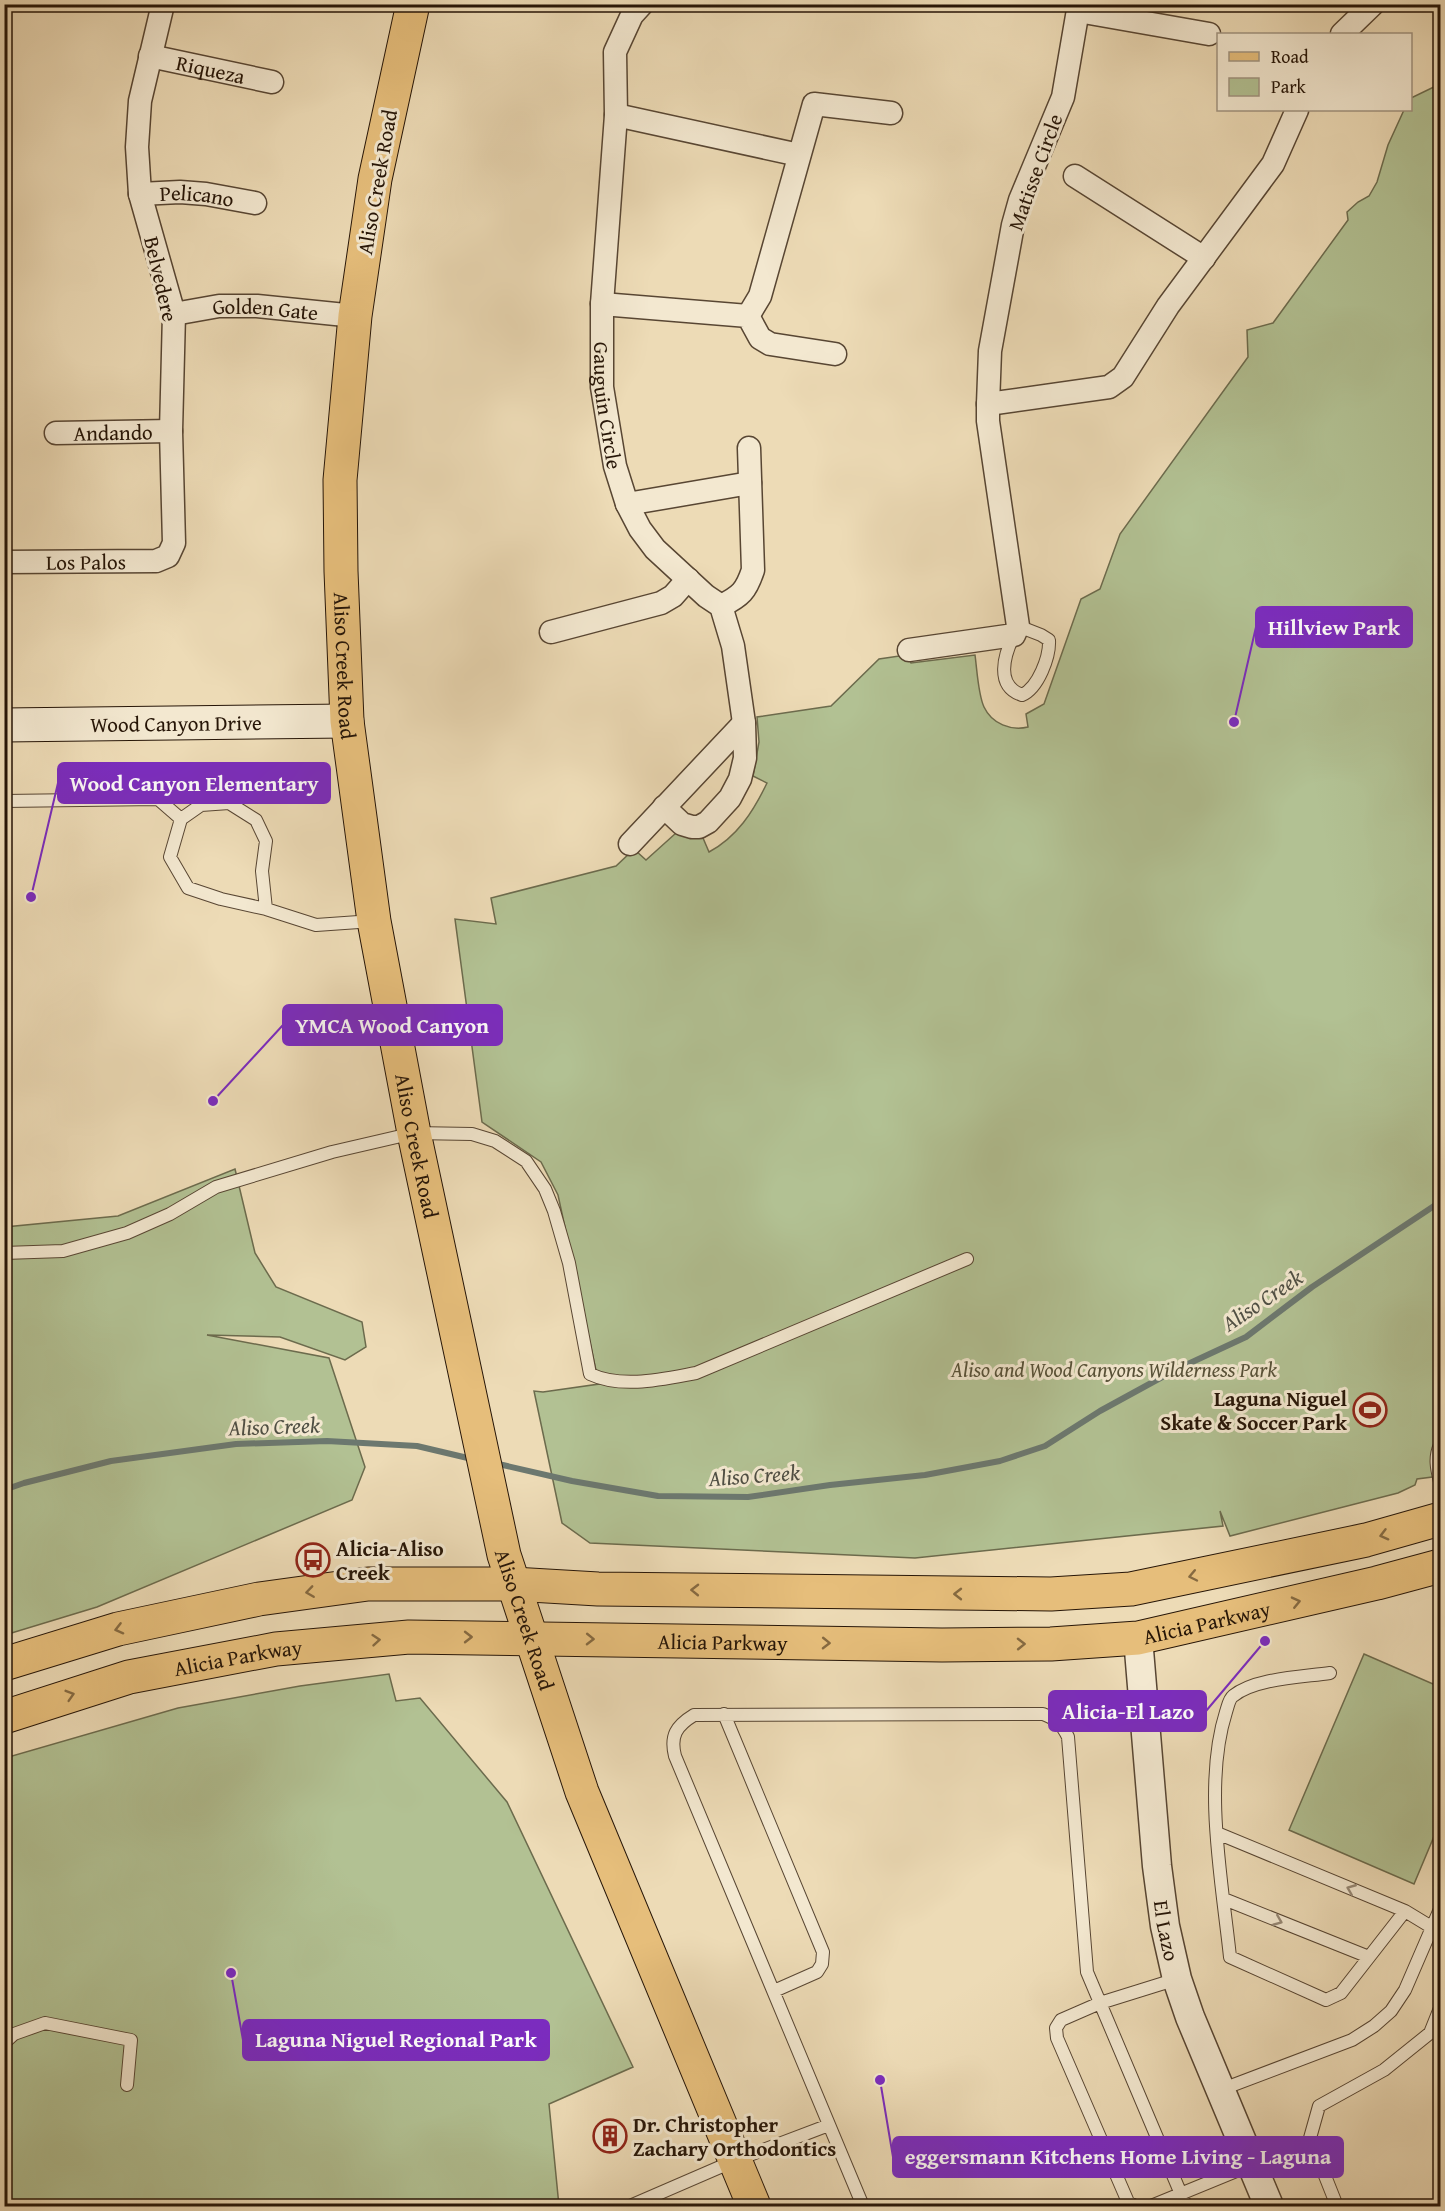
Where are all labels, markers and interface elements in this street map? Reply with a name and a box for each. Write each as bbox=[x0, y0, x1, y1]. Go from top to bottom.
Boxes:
legend bbox=[1217, 33, 1412, 111]
text: Road bbox=[1271, 43, 1309, 70]
street label: Riqueza bbox=[173, 47, 248, 91]
text: Park bbox=[1271, 73, 1307, 100]
street label: Aliso Creek Road bbox=[349, 106, 405, 257]
street label: Matisse Circle bbox=[1000, 109, 1070, 235]
street label: Pelicano bbox=[159, 176, 237, 214]
street label: Belvedere bbox=[136, 233, 186, 325]
street label: Golden Gate bbox=[210, 290, 320, 328]
street label: Gauguin Circle bbox=[587, 342, 631, 472]
street label: Andando bbox=[73, 416, 153, 448]
street label: Los Palos bbox=[46, 546, 126, 577]
street label: Aliso Creek Road bbox=[326, 592, 365, 742]
callout: Hillview Park bbox=[1256, 607, 1412, 647]
text: Hillview Park bbox=[1268, 611, 1400, 643]
street label: Wood Canyon Drive bbox=[90, 706, 262, 739]
callout: Wood Canyon Elementary bbox=[58, 763, 330, 803]
text: Wood Canyon Elementary bbox=[70, 767, 319, 799]
callout: YMCA Wood Canyon bbox=[283, 1005, 502, 1045]
text: YMCA Wood Canyon bbox=[295, 1009, 489, 1041]
street label: Aliso Creek Road bbox=[388, 1071, 447, 1222]
water label: Aliso Creek bbox=[1214, 1261, 1310, 1339]
park label: Aliso and Wood Canyons Wilderness Park bbox=[950, 1354, 1277, 1385]
place label: Laguna Niguel Skate & Soccer Park bbox=[1160, 1383, 1348, 1438]
sports icon: Laguna Niguel Skate & Soccer Park bbox=[1352, 1392, 1388, 1428]
water label: Aliso Creek bbox=[227, 1408, 321, 1444]
water label: Aliso Creek bbox=[706, 1456, 802, 1494]
one-way arrow bbox=[1379, 1527, 1389, 1540]
place label: Alicia-Aliso Creek bbox=[336, 1533, 444, 1588]
bus stop icon: Alicia-Aliso Creek bbox=[295, 1542, 331, 1578]
street label: Aliso Creek Road bbox=[487, 1545, 563, 1695]
one-way arrow bbox=[1189, 1569, 1199, 1582]
one-way arrow bbox=[690, 1584, 699, 1597]
one-way arrow bbox=[306, 1585, 315, 1598]
one-way arrow bbox=[953, 1588, 962, 1600]
street label: Alicia Parkway bbox=[1140, 1592, 1274, 1652]
one-way arrow bbox=[1291, 1596, 1301, 1609]
one-way arrow bbox=[114, 1622, 124, 1635]
street label: Alicia Parkway bbox=[657, 1625, 788, 1658]
street label: Alicia Parkway bbox=[171, 1631, 304, 1684]
one-way arrow bbox=[463, 1631, 472, 1643]
one-way arrow bbox=[585, 1632, 594, 1645]
one-way arrow bbox=[372, 1634, 381, 1647]
one-way arrow bbox=[822, 1637, 831, 1649]
one-way arrow bbox=[1017, 1638, 1026, 1650]
one-way arrow bbox=[64, 1690, 75, 1702]
callout: Alicia-El Lazo bbox=[1049, 1691, 1206, 1731]
text: Alicia-El Lazo bbox=[1062, 1695, 1194, 1727]
one-way arrow bbox=[1346, 1884, 1357, 1896]
street label: El Lazo bbox=[1146, 1898, 1188, 1964]
one-way arrow bbox=[1272, 1914, 1283, 1926]
callout: Laguna Niguel Regional Park bbox=[243, 2020, 549, 2060]
text: Laguna Niguel Regional Park bbox=[255, 2023, 537, 2055]
place label: Dr. Christopher Zachary Orthodontics bbox=[633, 2109, 836, 2164]
building icon: Dr. Christopher Zachary Orthodontics bbox=[592, 2118, 628, 2154]
callout: eggersmann Kitchens Home Living - Laguna bbox=[893, 2137, 1343, 2177]
text: eggersmann Kitchens Home Living - Laguna bbox=[905, 2140, 1332, 2172]

